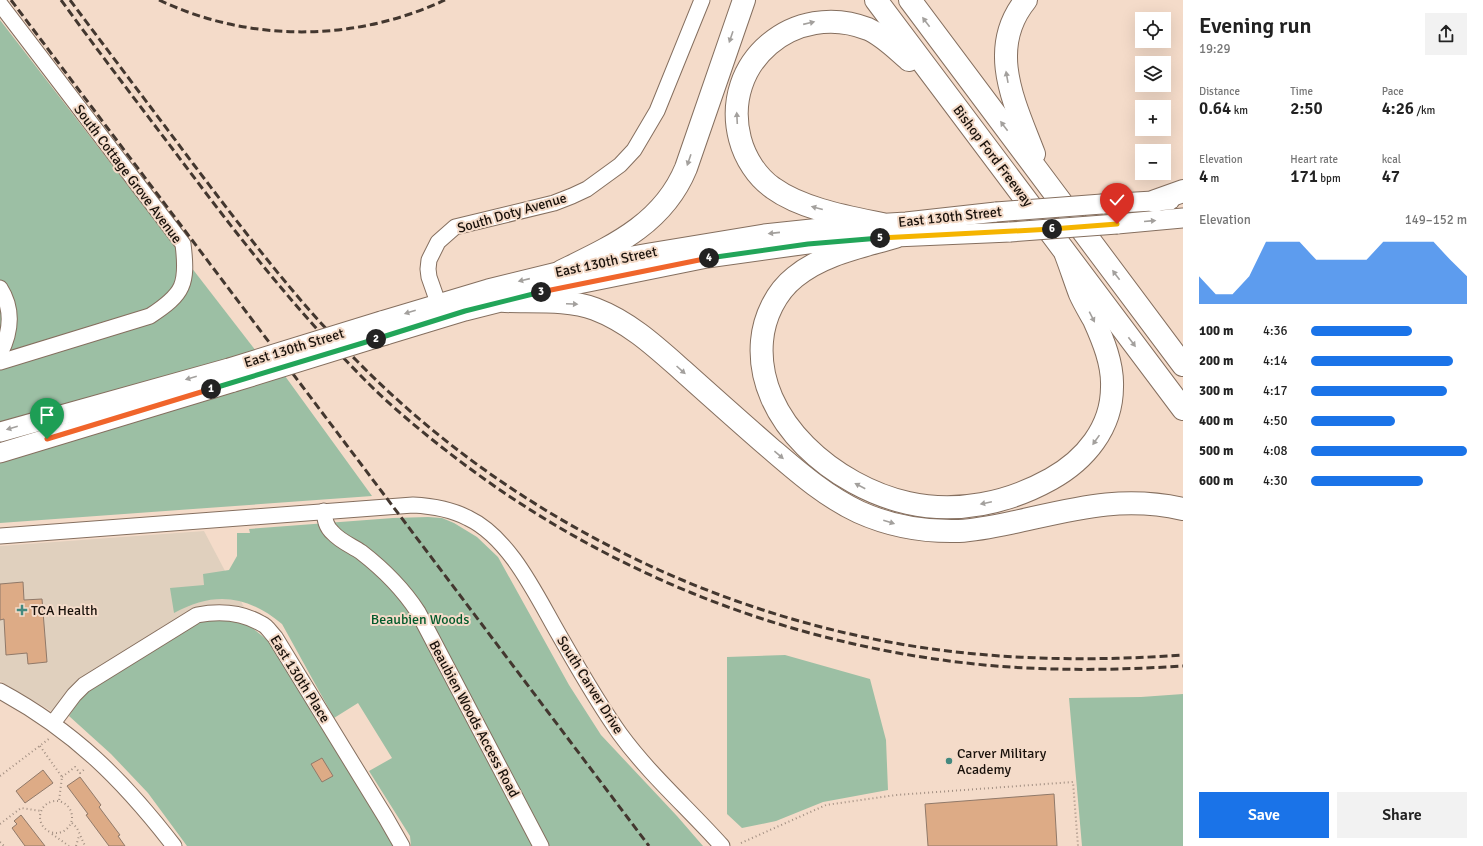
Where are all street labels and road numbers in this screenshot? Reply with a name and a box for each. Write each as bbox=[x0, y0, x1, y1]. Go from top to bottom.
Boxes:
street label: South Cottage Grove Avenue bbox=[70, 101, 186, 247]
street label: Bishop Ford Freeway bbox=[949, 102, 1037, 210]
street label: South Doty Avenue bbox=[455, 189, 569, 237]
street label: East 130th Street bbox=[897, 203, 1003, 231]
street label: East 130th Street bbox=[553, 243, 659, 281]
street label: East 130th Street bbox=[242, 325, 346, 371]
street label: East 130th Place bbox=[266, 632, 334, 726]
street label: South Carver Drive bbox=[553, 633, 627, 737]
street label: Beaubien Woods Access Road bbox=[425, 638, 523, 800]

